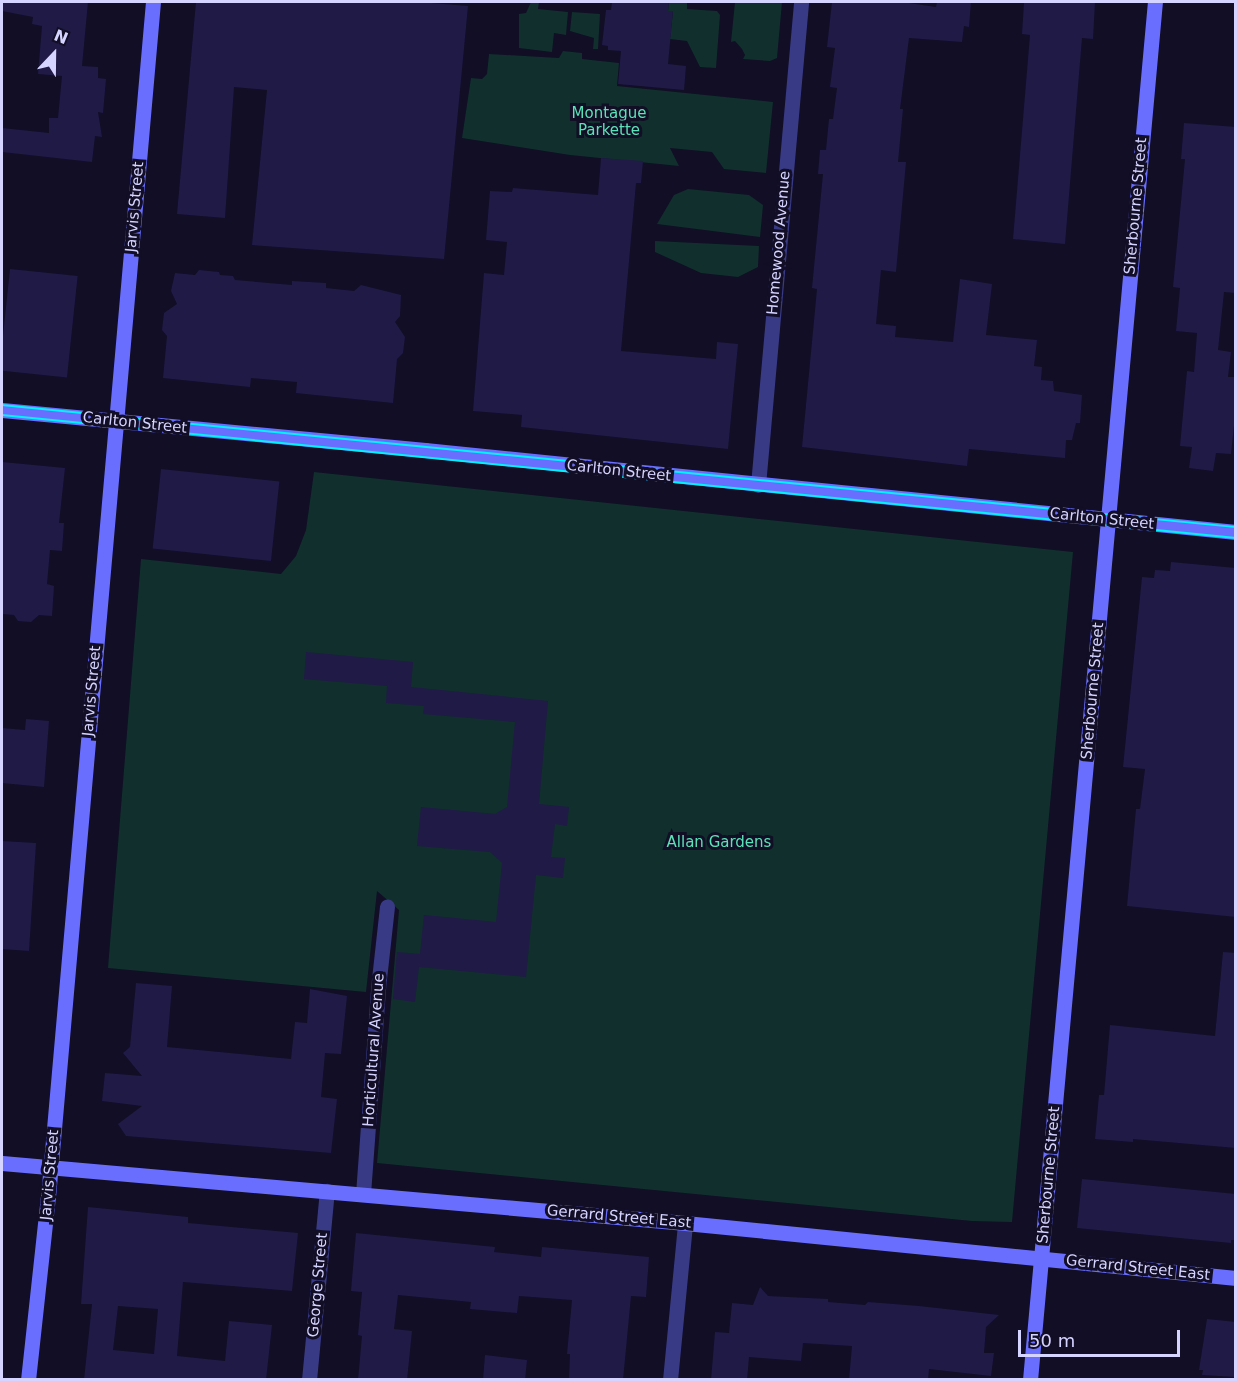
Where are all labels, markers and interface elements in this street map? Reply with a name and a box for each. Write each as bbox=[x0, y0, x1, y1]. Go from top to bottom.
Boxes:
north arrow bbox=[24, 24, 84, 84]
text: N bbox=[51, 26, 71, 48]
park label: Montague Parkette bbox=[572, 104, 646, 139]
street label: Sherbourne Street bbox=[1121, 137, 1151, 275]
street label: Jarvis Street bbox=[122, 161, 148, 253]
street label: Homewood Avenue bbox=[764, 170, 794, 316]
street label: Carlton Street bbox=[82, 409, 188, 437]
street label: Carlton Street bbox=[566, 457, 672, 485]
street label: Carlton Street bbox=[1049, 505, 1155, 533]
street label: Sherbourne Street bbox=[1078, 622, 1108, 760]
street label: Jarvis Street bbox=[79, 645, 105, 737]
park label: Allan Gardens bbox=[667, 834, 771, 852]
street label: Horticultural Avenue bbox=[360, 973, 388, 1127]
street label: Sherbourne Street bbox=[1034, 1106, 1064, 1244]
street label: Jarvis Street bbox=[37, 1129, 63, 1221]
street label: Gerrard Street East bbox=[546, 1202, 692, 1232]
street label: George Street bbox=[304, 1232, 332, 1338]
street label: Gerrard Street East bbox=[1065, 1251, 1211, 1285]
scale bar bbox=[1021, 1318, 1183, 1356]
text: 50 m bbox=[1029, 1330, 1075, 1351]

